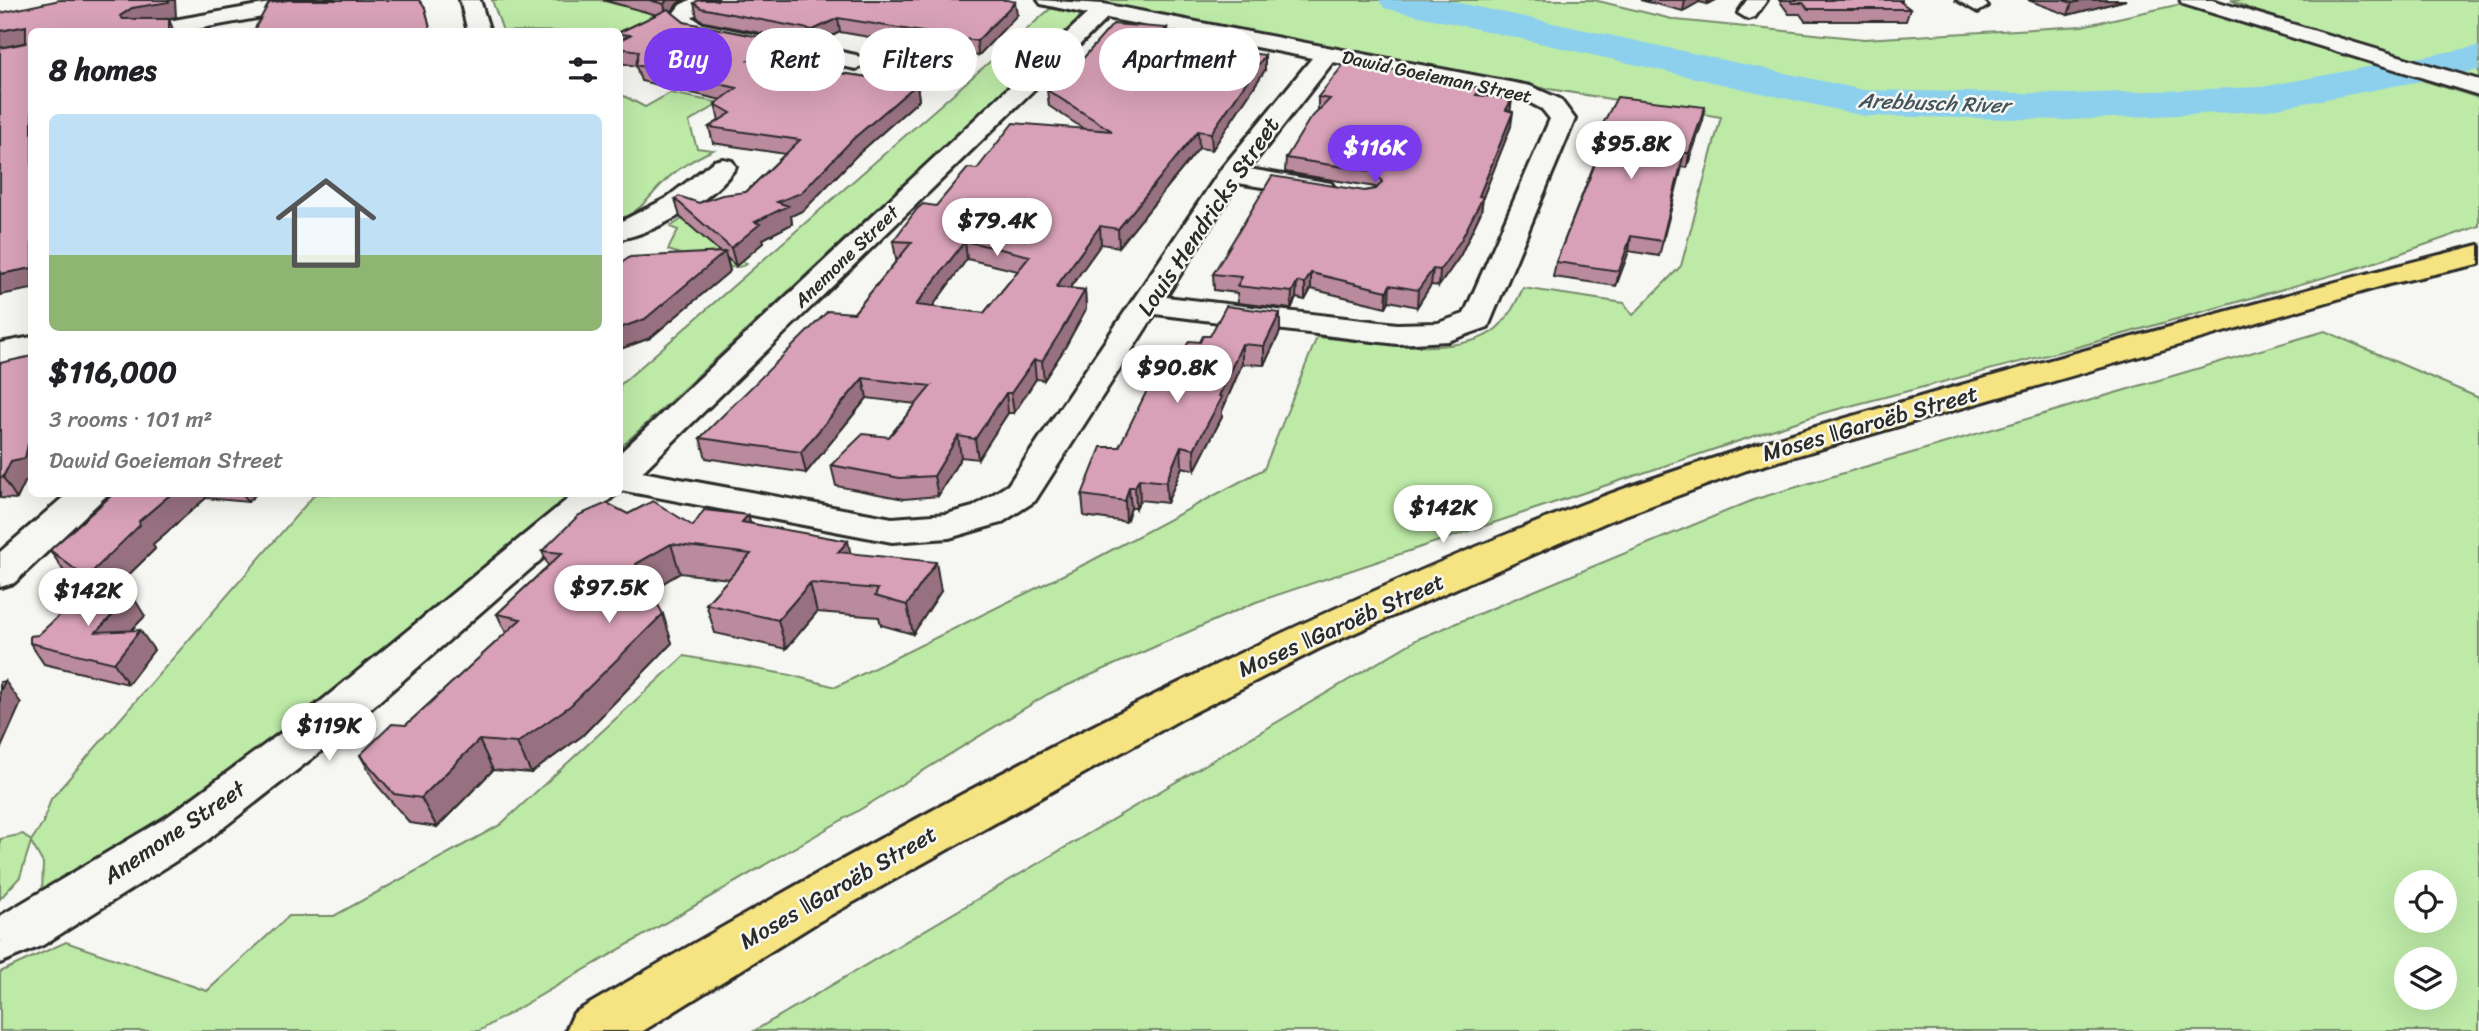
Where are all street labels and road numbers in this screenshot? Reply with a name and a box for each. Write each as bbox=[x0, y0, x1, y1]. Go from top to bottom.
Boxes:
street label: Dawid Goeieman Street bbox=[1339, 40, 1535, 113]
street label: Louis Hendricks Street bbox=[1126, 108, 1291, 325]
street label: Anemone Street bbox=[785, 196, 908, 316]
street label: Moses ǁGaroëb Street bbox=[1757, 373, 1983, 474]
street label: Moses ǁGaroëb Street bbox=[1231, 561, 1451, 690]
street label: Anemone Street bbox=[94, 768, 256, 896]
street label: Moses ǁGaroëb Street bbox=[732, 814, 945, 961]

